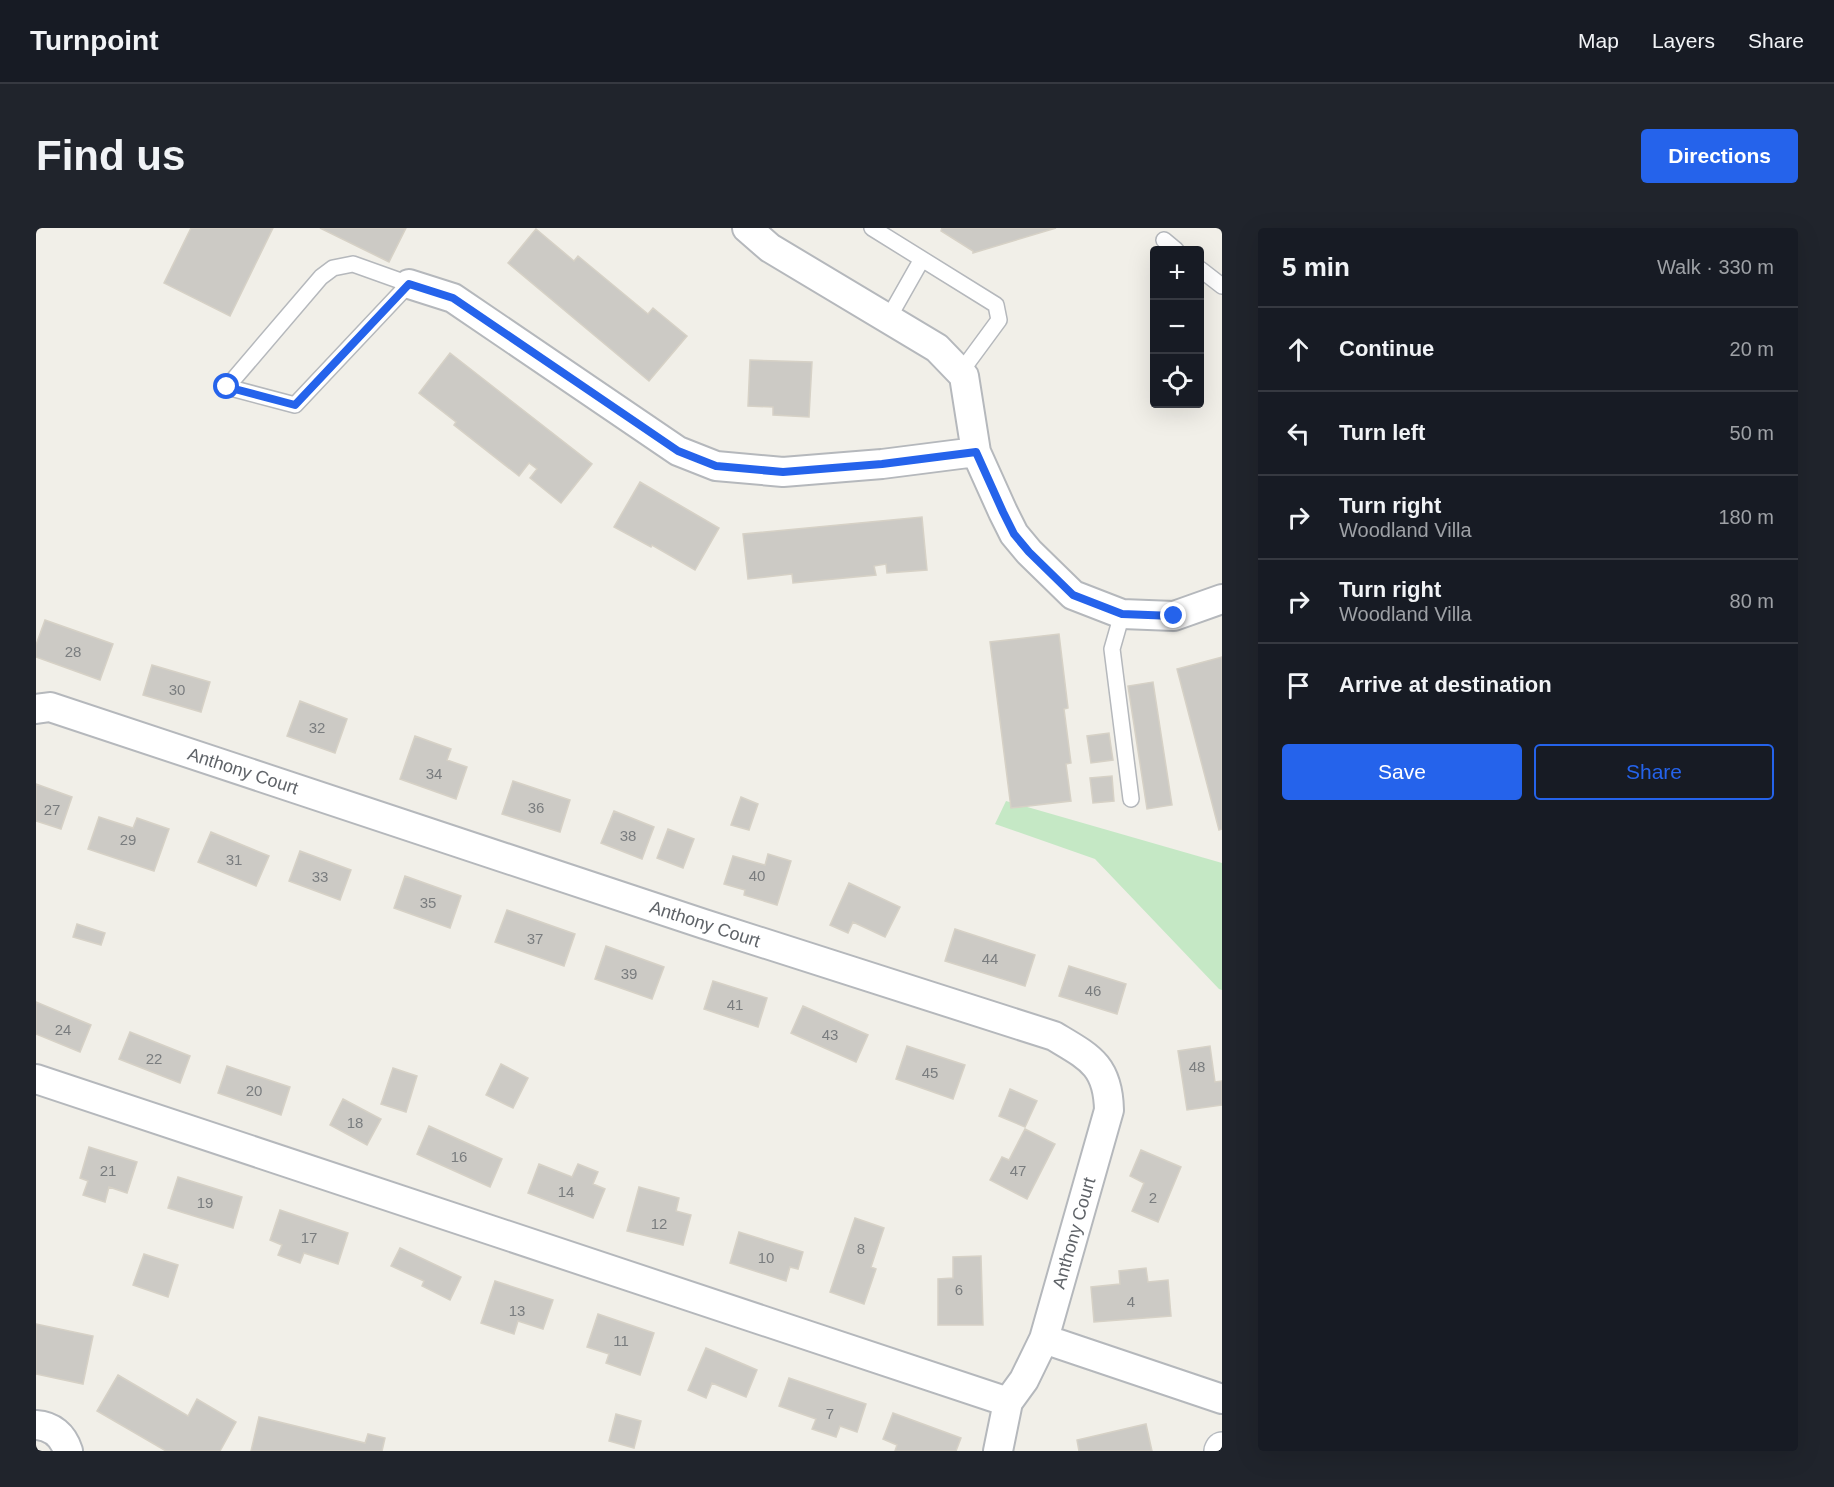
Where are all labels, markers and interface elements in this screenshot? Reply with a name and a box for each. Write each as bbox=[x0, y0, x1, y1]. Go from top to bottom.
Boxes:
text: Turnpoint bbox=[30, 25, 159, 56]
text: Map bbox=[1578, 29, 1619, 52]
text: Layers bbox=[1652, 29, 1715, 52]
text: Share bbox=[1748, 29, 1804, 52]
button: Directions bbox=[1641, 129, 1798, 183]
text: Find us bbox=[36, 132, 185, 179]
map controls bbox=[1150, 246, 1204, 408]
button: + bbox=[1150, 246, 1204, 300]
text: 5 min bbox=[1282, 252, 1350, 282]
text: Walk · 330 m bbox=[1657, 256, 1774, 278]
button: − bbox=[1150, 300, 1204, 354]
icon: ahead bbox=[1282, 333, 1315, 366]
text: Continue bbox=[1339, 336, 1434, 361]
text: 20 m bbox=[1730, 338, 1774, 360]
button: locate bbox=[1150, 354, 1204, 408]
route start bbox=[213, 373, 239, 399]
icon: left bbox=[1282, 417, 1315, 450]
text: Turn left bbox=[1339, 420, 1425, 445]
text: 50 m bbox=[1730, 422, 1774, 444]
text: Turn right bbox=[1339, 493, 1441, 518]
icon: right bbox=[1282, 501, 1315, 534]
text: 180 m bbox=[1718, 506, 1774, 528]
text: Woodland Villa bbox=[1339, 519, 1472, 541]
text: Turn right bbox=[1339, 577, 1441, 602]
icon: right bbox=[1282, 585, 1315, 618]
text: 80 m bbox=[1730, 590, 1774, 612]
route end bbox=[1160, 602, 1186, 628]
text: Woodland Villa bbox=[1339, 603, 1472, 625]
house number: 28 bbox=[65, 643, 81, 660]
icon: arrive bbox=[1282, 669, 1315, 702]
text: Arrive at destination bbox=[1339, 672, 1552, 697]
house number: 30 bbox=[169, 681, 185, 698]
house number: 32 bbox=[309, 719, 325, 736]
street label: Anthony Court bbox=[185, 744, 301, 798]
button: Save bbox=[1282, 744, 1522, 800]
button: Share bbox=[1534, 744, 1774, 800]
house number: 34 bbox=[426, 765, 442, 782]
house number: 36 bbox=[528, 799, 544, 816]
house number: 27 bbox=[44, 801, 60, 818]
house number: 38 bbox=[620, 827, 636, 844]
house number: 29 bbox=[120, 831, 136, 848]
house number: 31 bbox=[226, 851, 242, 868]
house number: 40 bbox=[749, 867, 765, 884]
house number: 33 bbox=[312, 868, 328, 885]
house number: 35 bbox=[420, 894, 436, 911]
street label: Anthony Court bbox=[647, 897, 763, 951]
house number: 37 bbox=[527, 930, 543, 947]
house number: 44 bbox=[982, 950, 998, 967]
house number: 39 bbox=[621, 965, 637, 982]
house number: 46 bbox=[1085, 982, 1101, 999]
house number: 41 bbox=[727, 996, 743, 1013]
house number: 24 bbox=[55, 1021, 71, 1038]
house number: 43 bbox=[822, 1026, 838, 1043]
house number: 22 bbox=[146, 1050, 162, 1067]
house number: 48 bbox=[1189, 1058, 1205, 1075]
house number: 45 bbox=[922, 1064, 938, 1081]
house number: 20 bbox=[246, 1082, 262, 1099]
house number: 18 bbox=[347, 1114, 363, 1131]
house number: 16 bbox=[451, 1148, 467, 1165]
house number: 21 bbox=[100, 1162, 116, 1179]
house number: 47 bbox=[1010, 1162, 1026, 1179]
street label: Anthony Court bbox=[1049, 1175, 1099, 1291]
house number: 14 bbox=[558, 1183, 574, 1200]
house number: 2 bbox=[1149, 1189, 1157, 1206]
house number: 19 bbox=[197, 1194, 213, 1211]
house number: 12 bbox=[651, 1215, 667, 1232]
house number: 17 bbox=[301, 1229, 317, 1246]
house number: 8 bbox=[857, 1240, 865, 1257]
house number: 10 bbox=[758, 1249, 774, 1266]
house number: 6 bbox=[955, 1281, 963, 1298]
house number: 4 bbox=[1127, 1293, 1135, 1310]
house number: 13 bbox=[509, 1302, 525, 1319]
house number: 11 bbox=[613, 1332, 629, 1349]
house number: 7 bbox=[826, 1405, 834, 1422]

